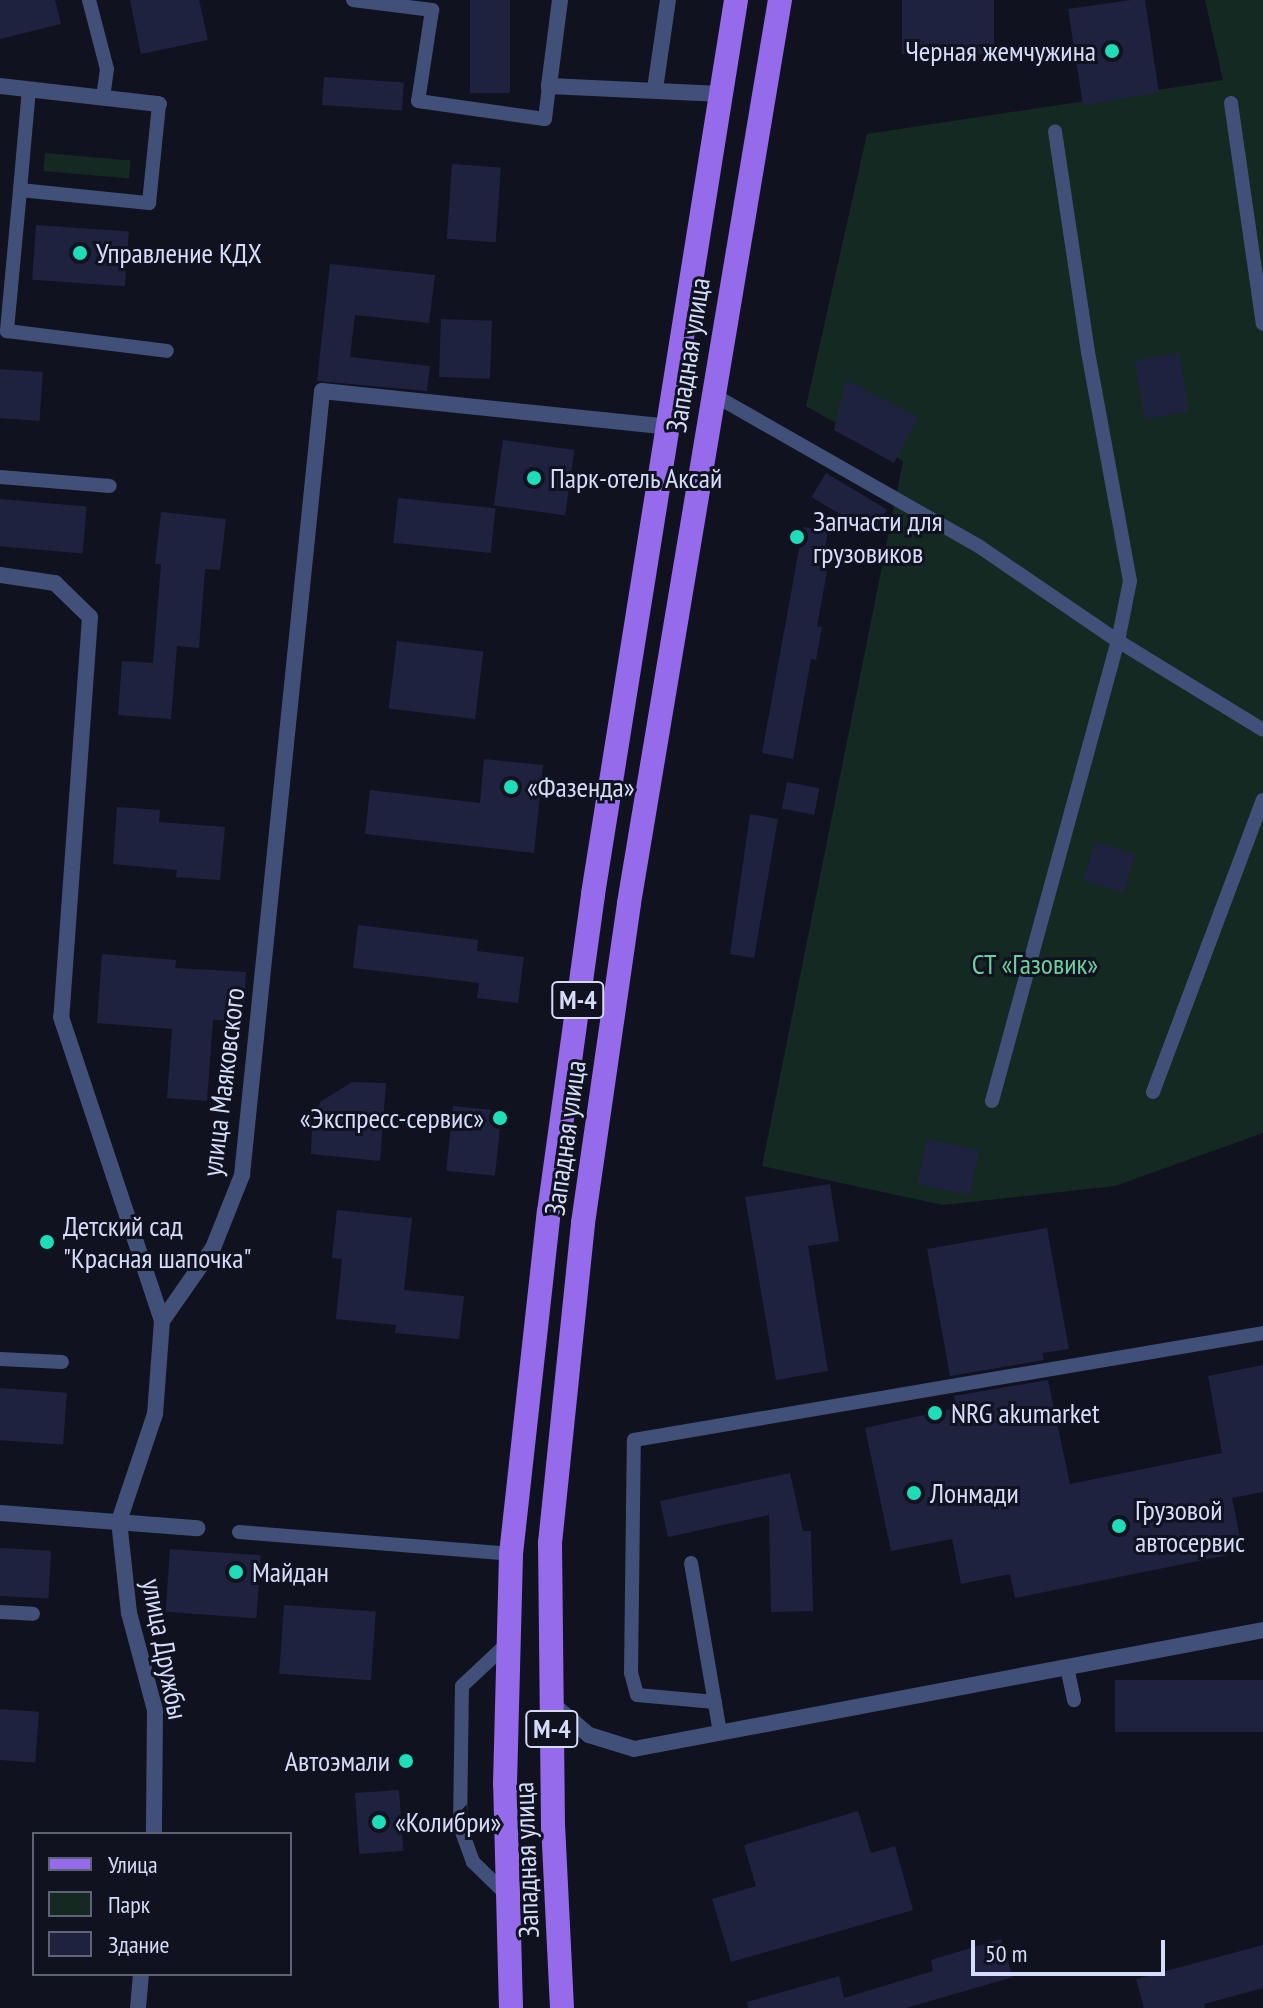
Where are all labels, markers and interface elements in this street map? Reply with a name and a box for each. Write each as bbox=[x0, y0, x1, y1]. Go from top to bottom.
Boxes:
place label: Черная жемчужина bbox=[905, 34, 1096, 68]
marker: Черная жемчужина bbox=[1103, 42, 1121, 60]
place label: Управление КДХ bbox=[96, 236, 262, 270]
marker: Управление КДХ bbox=[71, 244, 89, 262]
street label: Западная улица bbox=[659, 275, 717, 435]
place label: Парк-отель Аксай bbox=[550, 461, 724, 495]
marker: Парк-отель Аксай bbox=[525, 469, 543, 487]
place label: Запчасти для грузовиков bbox=[813, 504, 943, 570]
marker: Запчасти для грузовиков bbox=[788, 528, 806, 546]
place label: «Фазенда» bbox=[527, 770, 635, 804]
marker: «Фазенда» bbox=[502, 778, 520, 796]
park label: СТ «Газовик» bbox=[971, 947, 1099, 981]
road number: М-4 bbox=[550, 978, 606, 1022]
street label: улица Маяковского bbox=[195, 986, 251, 1178]
street label: Западная улица bbox=[537, 1058, 593, 1218]
place label: «Экспресс-сервис» bbox=[300, 1101, 484, 1135]
marker: «Экспресс-сервис» bbox=[491, 1109, 509, 1127]
place label: Детский сад "Красная шапочка" bbox=[63, 1209, 251, 1275]
marker: Детский сад "Красная шапочка" bbox=[38, 1233, 56, 1251]
place label: NRG akumarket bbox=[951, 1396, 1100, 1430]
marker: NRG akumarket bbox=[926, 1404, 944, 1422]
place label: Лонмади bbox=[930, 1476, 1019, 1510]
marker: Лонмади bbox=[905, 1484, 923, 1502]
place label: Грузовой автосервис bbox=[1135, 1493, 1245, 1559]
marker: Грузовой автосервис bbox=[1110, 1517, 1128, 1535]
place label: Майдан bbox=[252, 1555, 329, 1589]
marker: Майдан bbox=[227, 1563, 245, 1581]
street label: улица Дружбы bbox=[135, 1576, 195, 1722]
road number: М-4 bbox=[524, 1707, 580, 1751]
place label: Автоэмали bbox=[285, 1744, 390, 1778]
marker: Автоэмали bbox=[397, 1752, 415, 1770]
street label: Западная улица bbox=[506, 1781, 546, 1939]
place label: «Колибри» bbox=[395, 1805, 501, 1839]
marker: «Колибри» bbox=[370, 1813, 388, 1831]
legend bbox=[32, 1832, 292, 1976]
text: Улица bbox=[108, 1849, 158, 1880]
text: Парк bbox=[108, 1889, 150, 1920]
scale bar bbox=[975, 1924, 1169, 1974]
text: Здание bbox=[108, 1929, 169, 1960]
text: 50 m bbox=[985, 1938, 1027, 1969]

